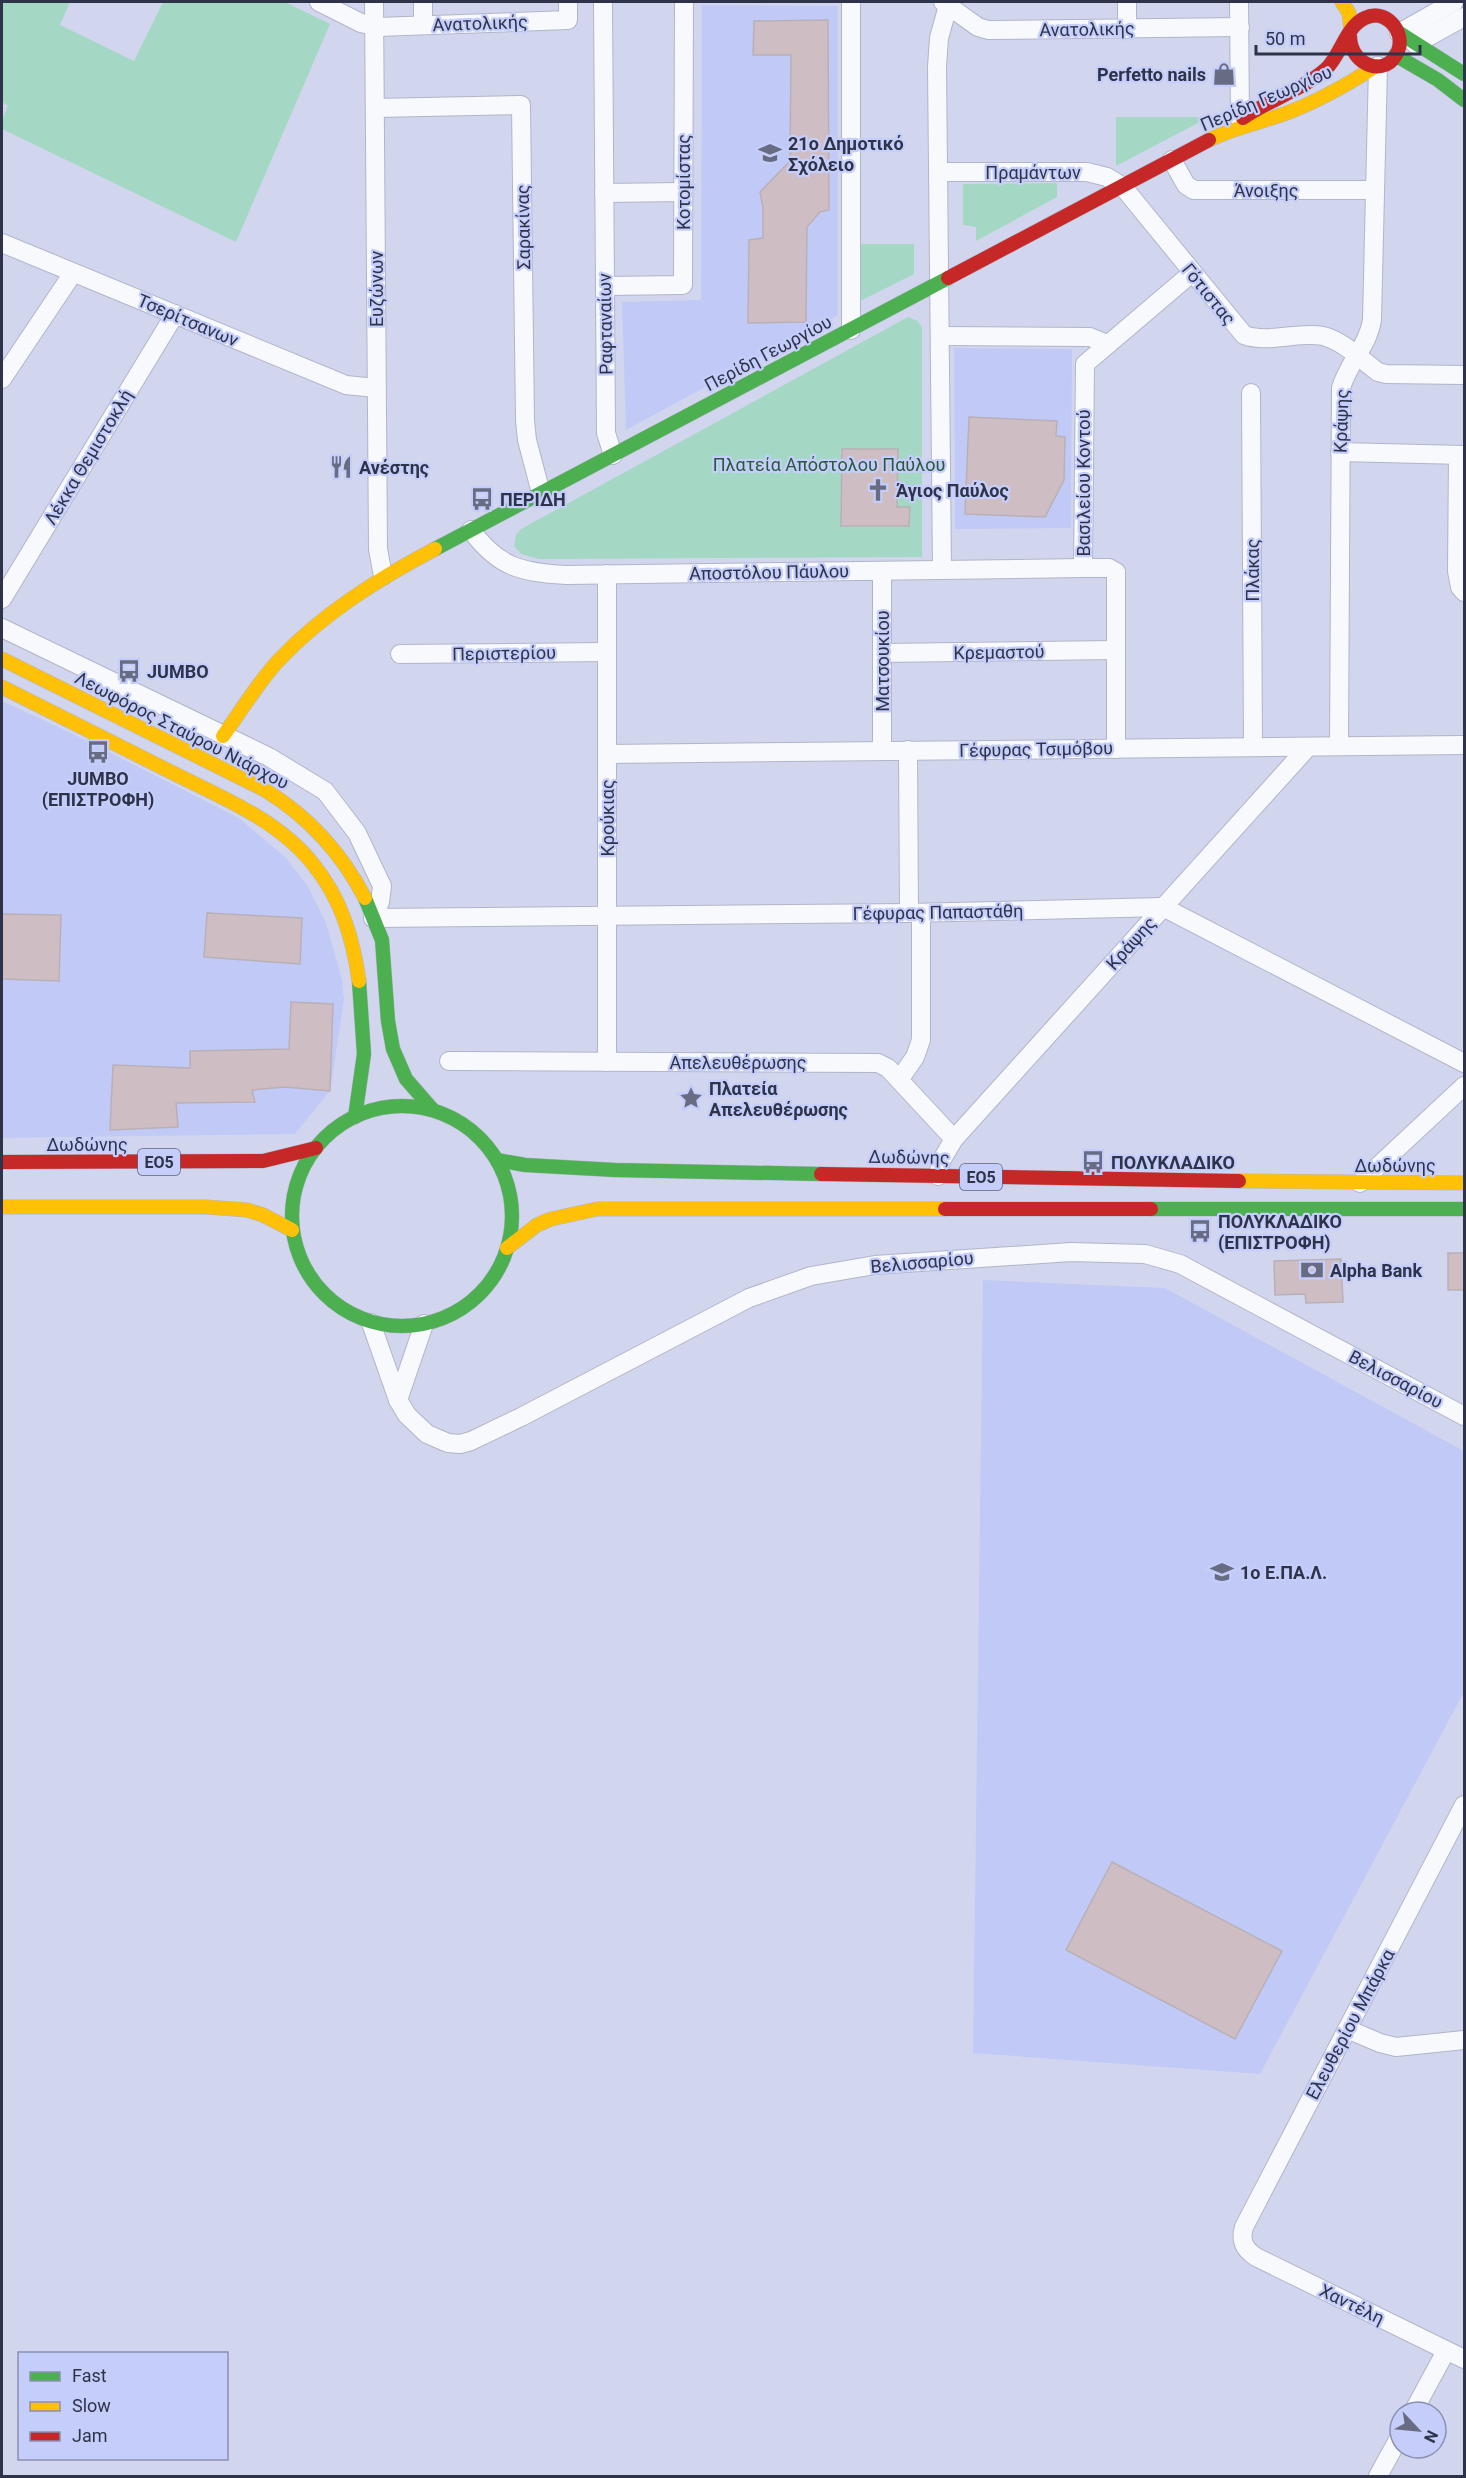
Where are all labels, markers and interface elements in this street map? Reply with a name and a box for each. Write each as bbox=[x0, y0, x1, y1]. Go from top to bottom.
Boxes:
street label: Ανατολικής bbox=[432, 11, 528, 35]
street label: Ανατολικής bbox=[1039, 18, 1135, 40]
scale bar bbox=[1256, 18, 1420, 56]
text: 50 m bbox=[1265, 28, 1305, 49]
street label: Περίδη Γεωργίου bbox=[1197, 61, 1335, 135]
shop icon: Perfetto nails bbox=[1211, 61, 1237, 87]
place label: Perfetto nails bbox=[1097, 64, 1206, 85]
place label: 21ο Δημοτικό Σχόλειο bbox=[788, 133, 904, 176]
street label: Κοτομίστας bbox=[673, 134, 694, 230]
school or university icon: 21ο Δημοτικό Σχόλειο bbox=[757, 140, 783, 166]
street label: Πραμάντων bbox=[985, 162, 1081, 183]
street label: Άνοιξης bbox=[1234, 180, 1298, 201]
street label: Σαρακίνας bbox=[512, 184, 534, 270]
street label: Ευζώνων bbox=[366, 251, 387, 327]
street label: Γότιστας bbox=[1178, 259, 1240, 329]
street label: Ραφταναίων bbox=[594, 273, 616, 375]
street label: Τσερίτσανων bbox=[134, 289, 242, 351]
street label: Περίδη Γεωργίου bbox=[701, 311, 835, 395]
street label: Λέκκα Θεμιστοκλή bbox=[39, 386, 137, 528]
street label: Κράψης bbox=[1329, 389, 1353, 453]
street label: Βασιλείου Κοντού bbox=[1073, 410, 1094, 556]
restaurant icon: Ανέστης bbox=[328, 454, 354, 480]
park label: Πλατεία Απόστολου Παύλου bbox=[713, 454, 945, 475]
place label: Ανέστης bbox=[359, 457, 429, 478]
church icon: Άγιος Παύλος bbox=[865, 477, 891, 503]
place label: Άγιος Παύλος bbox=[896, 480, 1009, 501]
bus stop icon: ΠΕΡΙΔΗ bbox=[469, 486, 495, 512]
place label: ΠΕΡΙΔΗ bbox=[500, 489, 566, 510]
street label: Πλάκας bbox=[1242, 539, 1263, 601]
street label: Αποστόλου Πάυλου bbox=[689, 560, 849, 584]
street label: Ματσουκίου bbox=[872, 610, 893, 712]
street label: Κρεμαστού bbox=[953, 641, 1045, 663]
street label: Περιστερίου bbox=[452, 642, 556, 664]
bus stop icon: JUMBO bbox=[116, 658, 142, 684]
place label: JUMBO bbox=[147, 661, 209, 682]
street label: Λεωφόρος Σταύρου Νιάρχου bbox=[72, 667, 292, 793]
street label: Γέφυρας Τσιμόβου bbox=[959, 737, 1113, 761]
bus stop icon: JUMBO (ΕΠΙΣΤΡΟΦΗ) bbox=[85, 739, 111, 765]
place label: JUMBO (ΕΠΙΣΤΡΟΦΗ) bbox=[42, 768, 154, 811]
street label: Κρούκιας bbox=[597, 779, 618, 857]
street label: Γέφυρας Παπαστάθη bbox=[852, 900, 1024, 924]
street label: Κράψης bbox=[1102, 912, 1160, 974]
street label: Απελευθέρωσης bbox=[670, 1052, 806, 1073]
place label: Πλατεία Απελευθέρωσης bbox=[709, 1078, 848, 1120]
place icon: Πλατεία Απελευθέρωσης bbox=[678, 1085, 704, 1111]
street label: Δωδώνης bbox=[46, 1134, 128, 1155]
street label: Δωδώνης bbox=[868, 1146, 950, 1168]
road number: ΕΟ5 bbox=[138, 1149, 180, 1175]
bus stop icon: ΠΟΛΥΚΛΑΔΙΚΟ bbox=[1080, 1149, 1106, 1175]
place label: ΠΟΛΥΚΛΑΔΙΚΟ bbox=[1111, 1152, 1235, 1173]
street label: Δωδώνης bbox=[1354, 1155, 1436, 1176]
road number: ΕΟ5 bbox=[960, 1164, 1002, 1190]
place label: ΠΟΛΥΚΛΑΔΙΚΟ (ΕΠΙΣΤΡΟΦΗ) bbox=[1218, 1211, 1342, 1254]
bus stop icon: ΠΟΛΥΚΛΑΔΙΚΟ (ΕΠΙΣΤΡΟΦΗ) bbox=[1187, 1218, 1213, 1244]
street label: Βελισσαρίου bbox=[870, 1247, 974, 1277]
bank icon: Alpha Bank bbox=[1299, 1257, 1325, 1283]
place label: Alpha Bank bbox=[1330, 1260, 1422, 1281]
street label: Βελισσαρίου bbox=[1345, 1345, 1447, 1413]
school or university icon: 1ο Ε.ΠΑ.Λ. bbox=[1209, 1559, 1235, 1585]
place label: 1ο Ε.ΠΑ.Λ. bbox=[1240, 1562, 1327, 1583]
street label: Ελευθερίου Μπάρκα bbox=[1301, 1944, 1399, 2103]
street label: Χαντέλη bbox=[1316, 2279, 1388, 2329]
legend bbox=[18, 2352, 228, 2460]
text: Fast bbox=[72, 2365, 107, 2386]
text: Slow bbox=[72, 2395, 111, 2416]
north arrow bbox=[1388, 2400, 1448, 2460]
text: Jam bbox=[72, 2425, 108, 2446]
text: N bbox=[1420, 2427, 1442, 2446]

